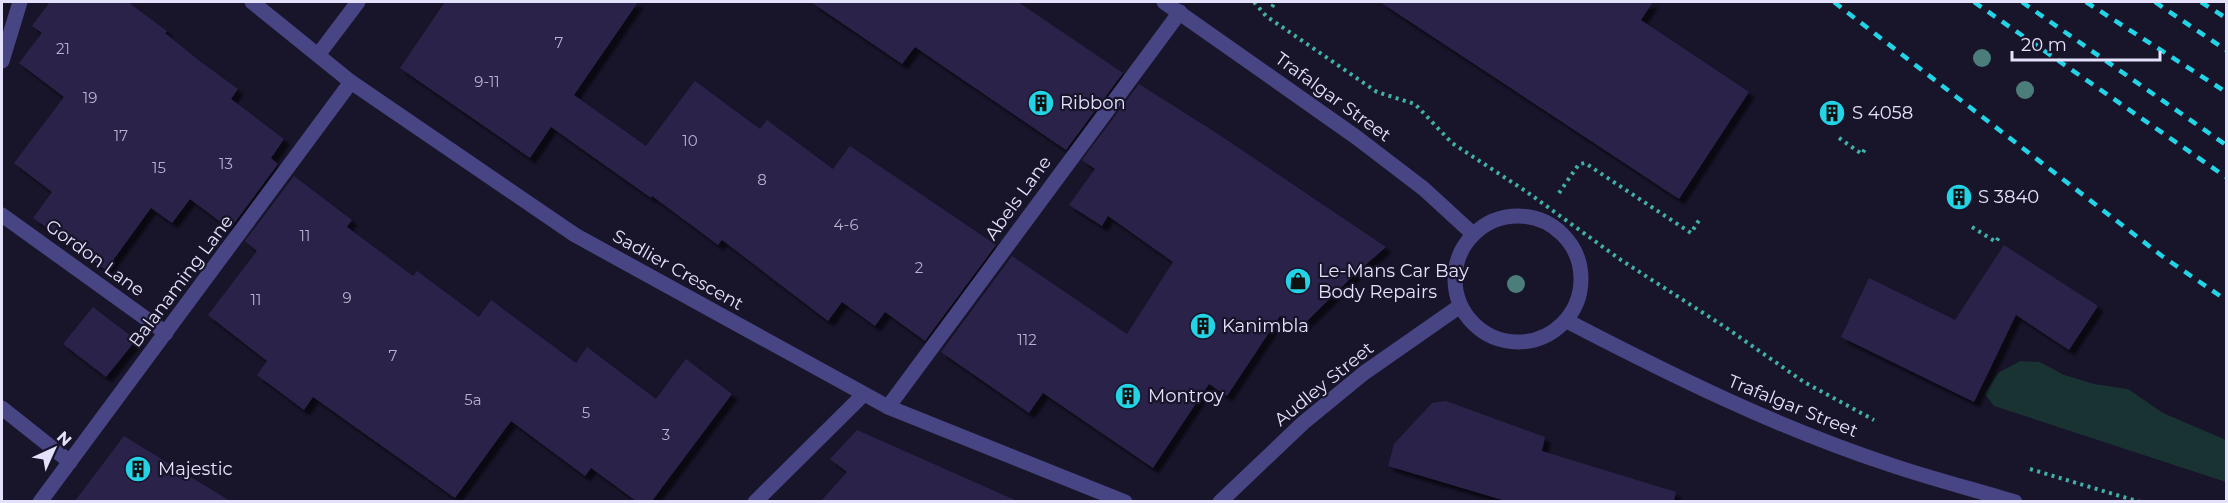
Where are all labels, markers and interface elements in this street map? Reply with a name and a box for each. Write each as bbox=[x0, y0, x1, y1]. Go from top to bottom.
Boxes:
scale bar bbox=[2012, 24, 2160, 62]
house number: 7 bbox=[555, 33, 564, 52]
text: 20 m bbox=[2021, 34, 2067, 56]
house number: 21 bbox=[56, 39, 70, 58]
street label: Trafalgar Street bbox=[1271, 48, 1395, 146]
house number: 9-11 bbox=[474, 72, 500, 91]
house number: 19 bbox=[83, 88, 97, 107]
building icon: Ribbon bbox=[1026, 88, 1056, 118]
place label: Ribbon bbox=[1060, 92, 1126, 114]
building icon: S 4058 bbox=[1817, 98, 1847, 128]
place label: S 4058 bbox=[1852, 102, 1913, 124]
house number: 17 bbox=[114, 126, 128, 145]
house number: 10 bbox=[682, 131, 698, 150]
street label: Abels Lane bbox=[980, 152, 1056, 244]
house number: 13 bbox=[219, 154, 233, 173]
house number: 15 bbox=[152, 158, 166, 177]
house number: 8 bbox=[757, 170, 767, 189]
building icon: S 3840 bbox=[1944, 182, 1974, 212]
place label: S 3840 bbox=[1978, 186, 2039, 208]
street label: Balanaming Lane bbox=[124, 210, 238, 351]
street label: Gordon Lane bbox=[41, 215, 149, 301]
house number: 4-6 bbox=[833, 215, 859, 234]
street label: Sadlier Crescent bbox=[609, 225, 747, 315]
house number: 11 bbox=[300, 226, 310, 245]
house number: 2 bbox=[915, 258, 923, 277]
place label: Le-Mans Car Bay Body Repairs bbox=[1318, 260, 1469, 303]
shop icon: Le-Mans Car Bay Body Repairs bbox=[1283, 266, 1313, 296]
house number: 9 bbox=[342, 288, 352, 307]
house number: 11 bbox=[251, 290, 261, 309]
building icon: Kanimbla bbox=[1188, 311, 1218, 341]
place label: Kanimbla bbox=[1222, 315, 1309, 337]
house number: 112 bbox=[1017, 330, 1037, 349]
street label: Audley Street bbox=[1270, 337, 1378, 431]
house number: 7 bbox=[389, 346, 398, 365]
street label: Trafalgar Street bbox=[1725, 370, 1861, 442]
building icon: Montroy bbox=[1113, 381, 1143, 411]
place label: Montroy bbox=[1148, 385, 1224, 407]
house number: 5a bbox=[464, 390, 482, 409]
house number: 5 bbox=[582, 403, 590, 422]
north arrow bbox=[24, 419, 84, 479]
house number: 3 bbox=[662, 425, 670, 444]
text: N bbox=[53, 427, 76, 450]
building icon: Majestic bbox=[123, 454, 153, 484]
place label: Majestic bbox=[158, 458, 233, 480]

